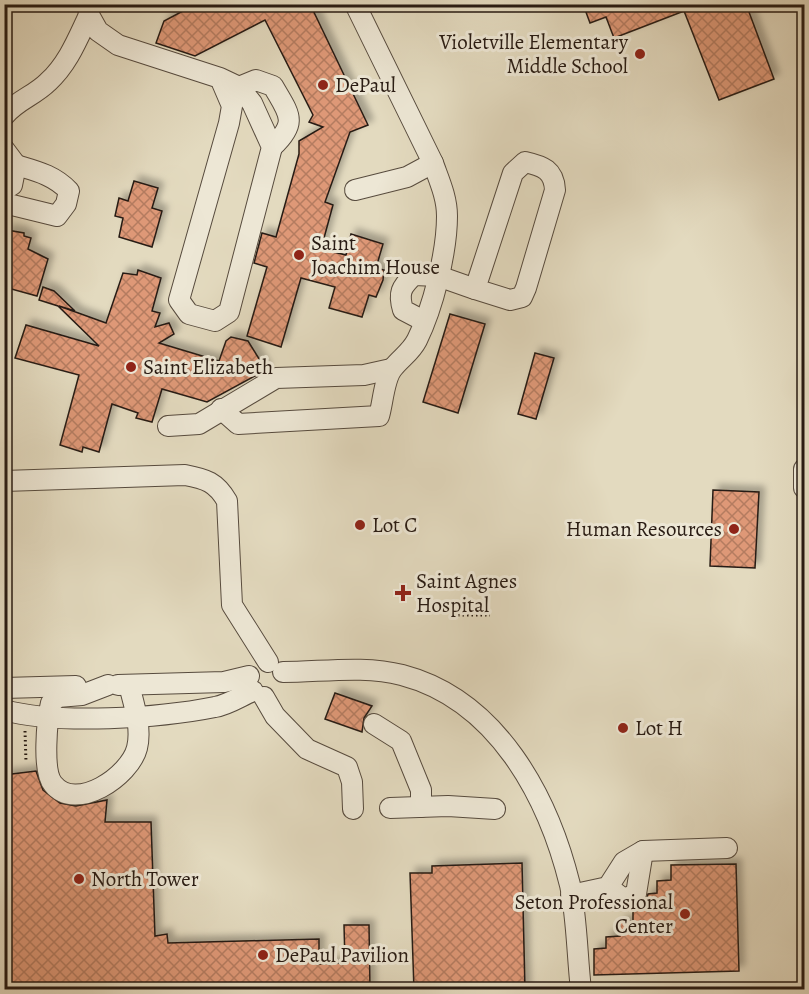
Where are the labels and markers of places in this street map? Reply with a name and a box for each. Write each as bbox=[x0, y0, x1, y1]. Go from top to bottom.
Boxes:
place label: Violetville Elementary Middle School bbox=[438, 28, 629, 80]
marker: Violetville Elementary Middle School bbox=[633, 47, 647, 61]
place label: DePaul bbox=[335, 71, 396, 99]
marker: DePaul bbox=[316, 78, 330, 92]
place label: Saint Joachim House bbox=[311, 229, 440, 281]
marker: Saint Joachim House bbox=[292, 248, 306, 262]
place label: Saint Elizabeth bbox=[143, 353, 273, 381]
marker: Saint Elizabeth bbox=[124, 360, 138, 374]
place label: Lot C bbox=[372, 511, 417, 539]
place label: Human Resources bbox=[566, 515, 722, 543]
marker: Lot C bbox=[353, 518, 367, 532]
marker: Human Resources bbox=[727, 522, 741, 536]
place label: Saint Agnes Hospital bbox=[416, 567, 517, 619]
marker: Saint Agnes Hospital bbox=[394, 584, 412, 602]
place label: Lot H bbox=[635, 714, 683, 742]
marker: Lot H bbox=[616, 721, 630, 735]
place label: North Tower bbox=[91, 865, 199, 893]
marker: North Tower bbox=[72, 872, 86, 886]
place label: Seton Professional Center bbox=[515, 888, 673, 940]
marker: Seton Professional Center bbox=[678, 907, 692, 921]
place label: DePaul Pavilion bbox=[275, 941, 409, 969]
marker: DePaul Pavilion bbox=[256, 948, 270, 962]

